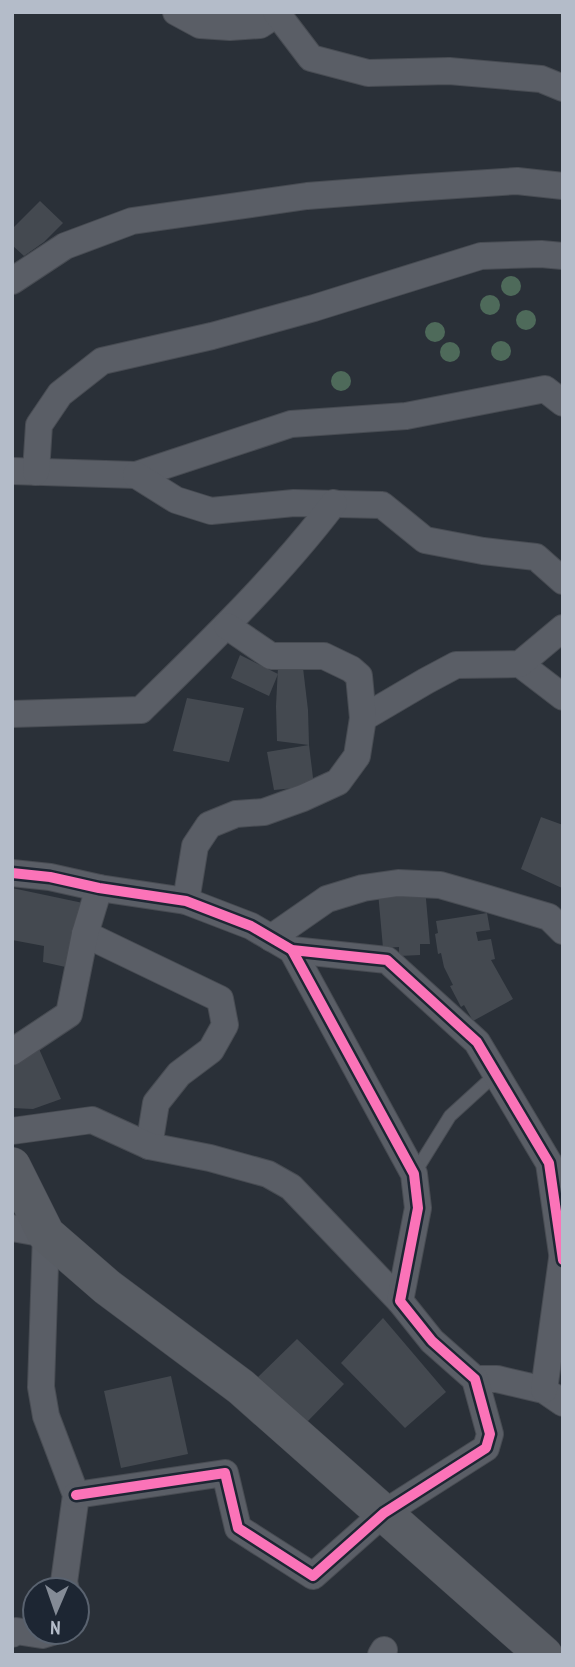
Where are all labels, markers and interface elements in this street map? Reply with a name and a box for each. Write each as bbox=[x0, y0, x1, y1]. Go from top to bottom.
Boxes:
north arrow bbox=[21, 1576, 91, 1646]
text: N bbox=[50, 1616, 61, 1640]

